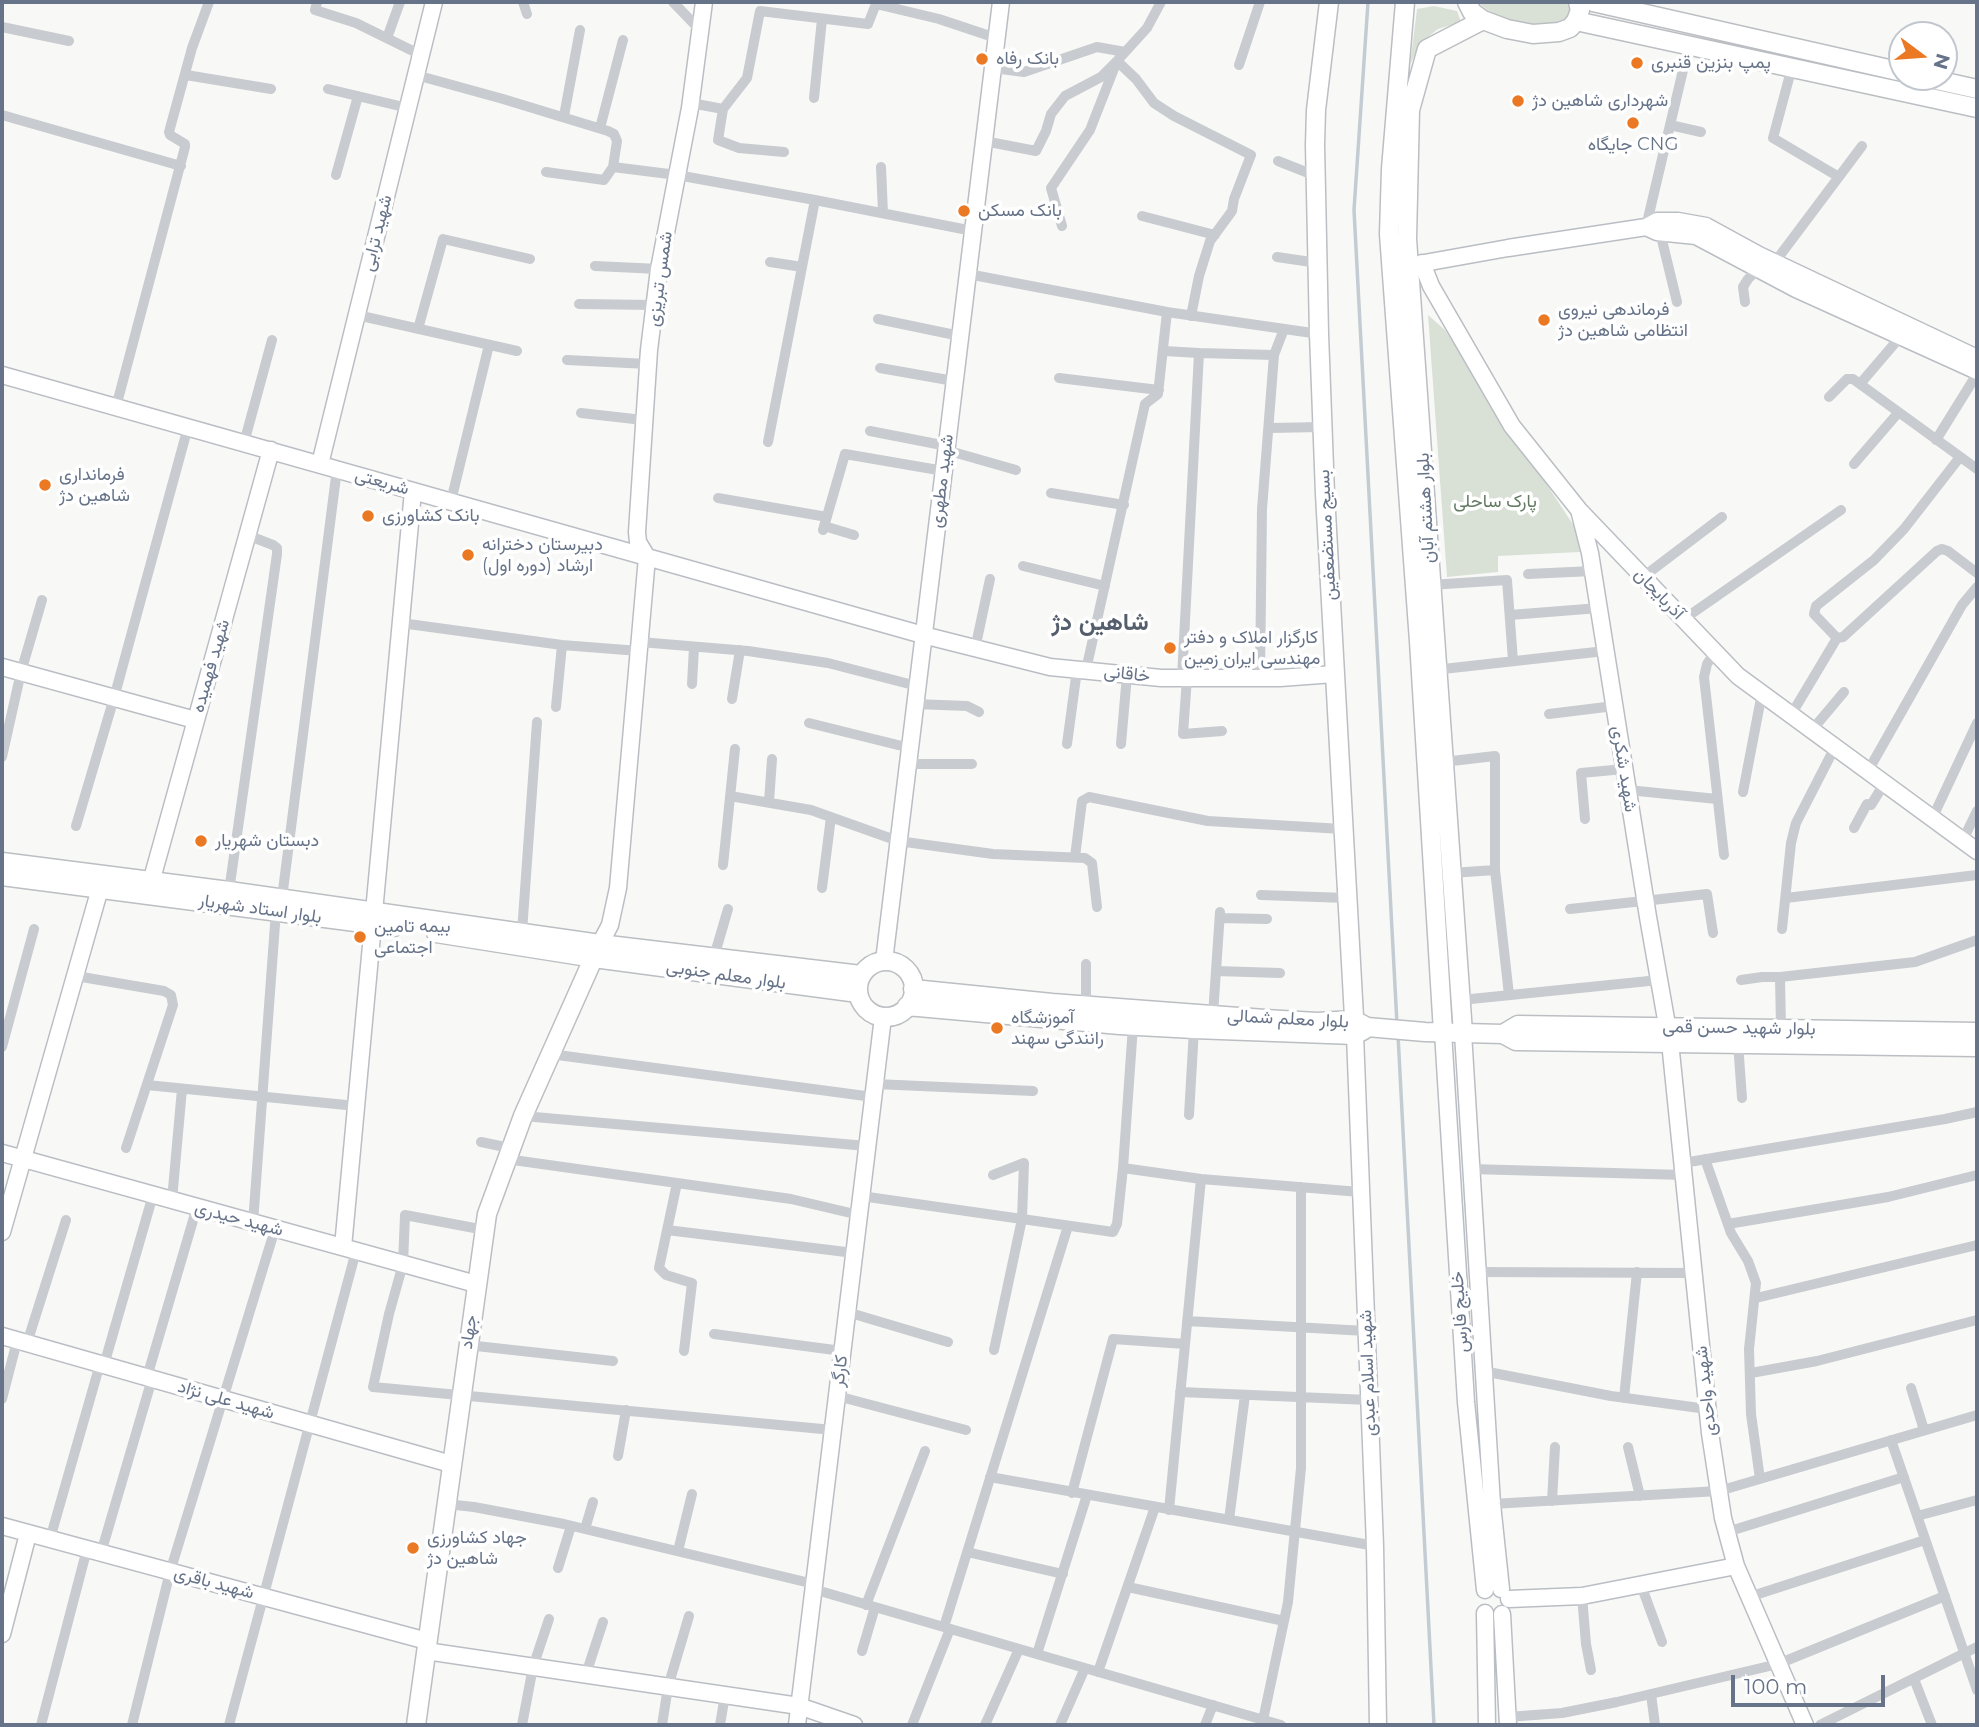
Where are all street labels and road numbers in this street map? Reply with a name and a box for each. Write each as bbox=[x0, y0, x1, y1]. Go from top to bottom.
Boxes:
street label: شهید ترابی bbox=[357, 193, 397, 273]
street label: شمس تبریزی bbox=[643, 230, 677, 328]
street label: شهید مطهری bbox=[926, 433, 958, 529]
street label: بلوار هشتم آبان bbox=[1412, 452, 1440, 564]
street label: شریعتی bbox=[352, 464, 412, 500]
street label: بسیج مستضعفین bbox=[1313, 469, 1341, 601]
street label: آذربایجان bbox=[1629, 564, 1689, 624]
street label: شهید فهمیده bbox=[187, 617, 235, 715]
street label: خاقانی bbox=[1103, 661, 1151, 687]
street label: شهید شکری bbox=[1607, 724, 1641, 814]
street label: بلوار استاد شهریار bbox=[197, 890, 323, 928]
street label: بلوار معلم جنوبی bbox=[665, 956, 787, 994]
street label: بلوار معلم شمالی bbox=[1227, 1005, 1349, 1033]
street label: بلوار شهید حسن قمی bbox=[1662, 1016, 1816, 1040]
street label: شهید حیدری bbox=[192, 1197, 286, 1241]
street label: خلیج فارس bbox=[1446, 1271, 1474, 1353]
street label: شهید اسلام عبدی bbox=[1355, 1309, 1381, 1437]
street label: جهاد bbox=[456, 1313, 482, 1351]
street label: شهید واحدی bbox=[1691, 1345, 1721, 1437]
street label: کارگر bbox=[827, 1354, 853, 1388]
street label: شهید علی نژاد bbox=[175, 1376, 277, 1424]
street label: شهید باقری bbox=[172, 1562, 256, 1604]

